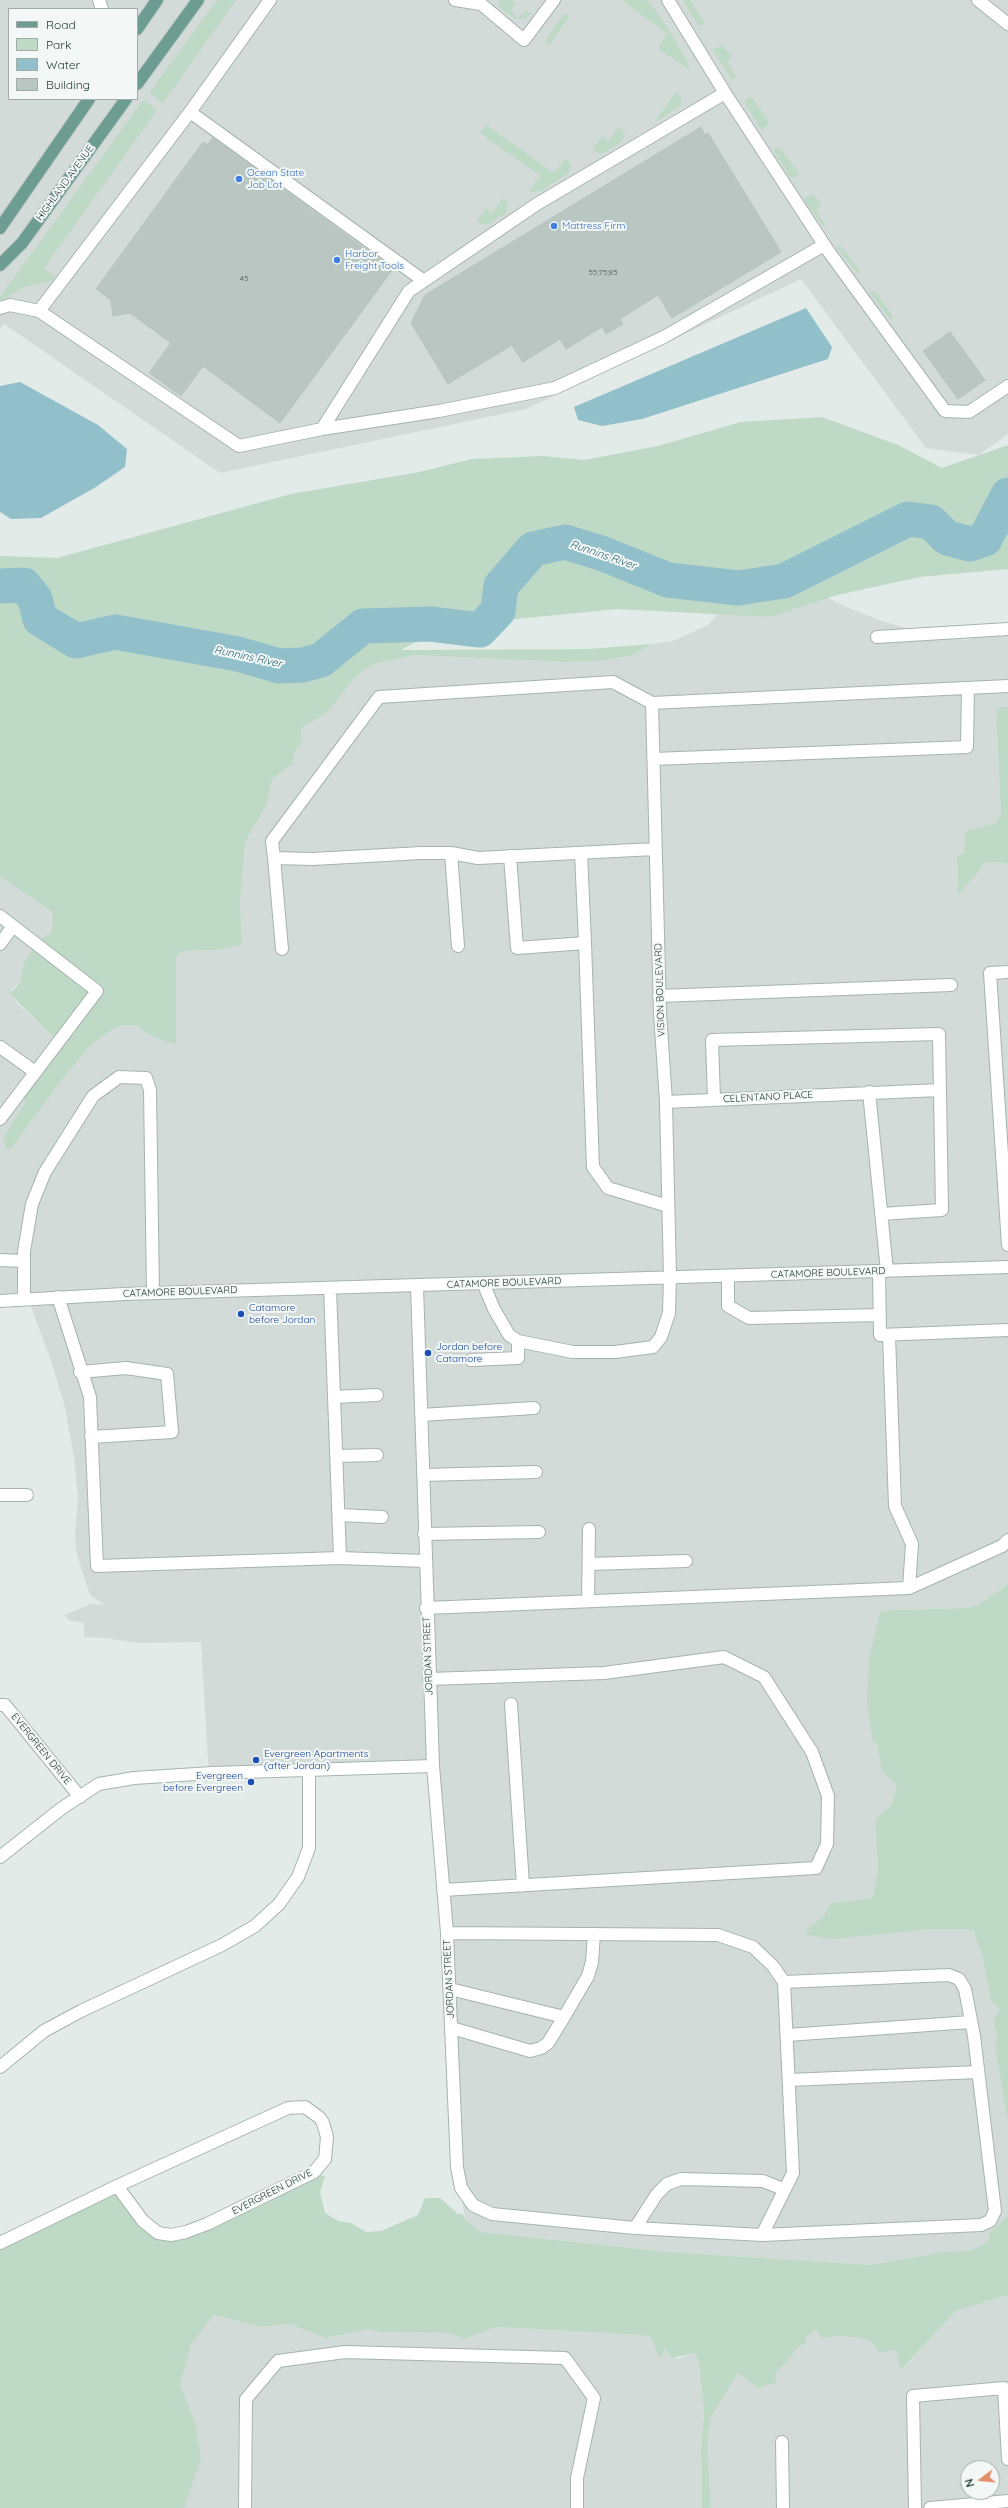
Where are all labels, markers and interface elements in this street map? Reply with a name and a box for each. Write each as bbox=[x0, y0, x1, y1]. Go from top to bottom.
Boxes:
legend bbox=[8, 8, 138, 100]
text: Road bbox=[46, 17, 76, 32]
text: Park bbox=[46, 37, 71, 52]
text: Water bbox=[46, 57, 80, 72]
text: Building bbox=[46, 77, 90, 92]
street label: HIGHLAND AVENUE bbox=[33, 143, 97, 223]
place label: Ocean State Job Lot bbox=[247, 167, 304, 190]
marker: Ocean State Job Lot bbox=[234, 174, 244, 184]
place label: Mattress Firm bbox=[562, 220, 625, 232]
marker: Mattress Firm bbox=[549, 221, 559, 231]
place label: Harbor Freight Tools bbox=[345, 248, 404, 272]
marker: Harbor Freight Tools bbox=[332, 255, 342, 265]
house number: 55;75;85 bbox=[588, 268, 618, 278]
house number: 45 bbox=[240, 274, 248, 284]
water label: Runnins River bbox=[568, 538, 638, 572]
water label: Runnins River bbox=[213, 643, 283, 671]
street label: VISION BOULEVARD bbox=[652, 943, 668, 1037]
street label: CELENTANO PLACE bbox=[723, 1089, 813, 1105]
street label: CATAMORE BOULEVARD bbox=[771, 1265, 885, 1281]
street label: CATAMORE BOULEVARD bbox=[447, 1275, 561, 1291]
street label: CATAMORE BOULEVARD bbox=[123, 1284, 237, 1300]
place label: Catamore before Jordan bbox=[249, 1302, 315, 1326]
marker: Catamore before Jordan bbox=[236, 1309, 246, 1319]
place label: Jordan before Catamore bbox=[436, 1341, 502, 1364]
marker: Jordan before Catamore bbox=[423, 1348, 433, 1358]
street label: JORDAN STREET bbox=[421, 1616, 435, 1696]
street label: EVERGREEN DRIVE bbox=[9, 1711, 73, 1787]
place label: Evergreen Apartments (after Jordan) bbox=[264, 1748, 368, 1772]
marker: Evergreen Apartments (after Jordan) bbox=[251, 1755, 261, 1765]
place label: Evergreen before Evergreen bbox=[163, 1770, 243, 1794]
marker: Evergreen before Evergreen bbox=[246, 1777, 256, 1787]
street label: JORDAN STREET bbox=[441, 1939, 457, 2019]
street label: EVERGREEN DRIVE bbox=[230, 2167, 314, 2217]
north arrow bbox=[960, 2460, 1000, 2500]
text: N bbox=[962, 2477, 977, 2489]

